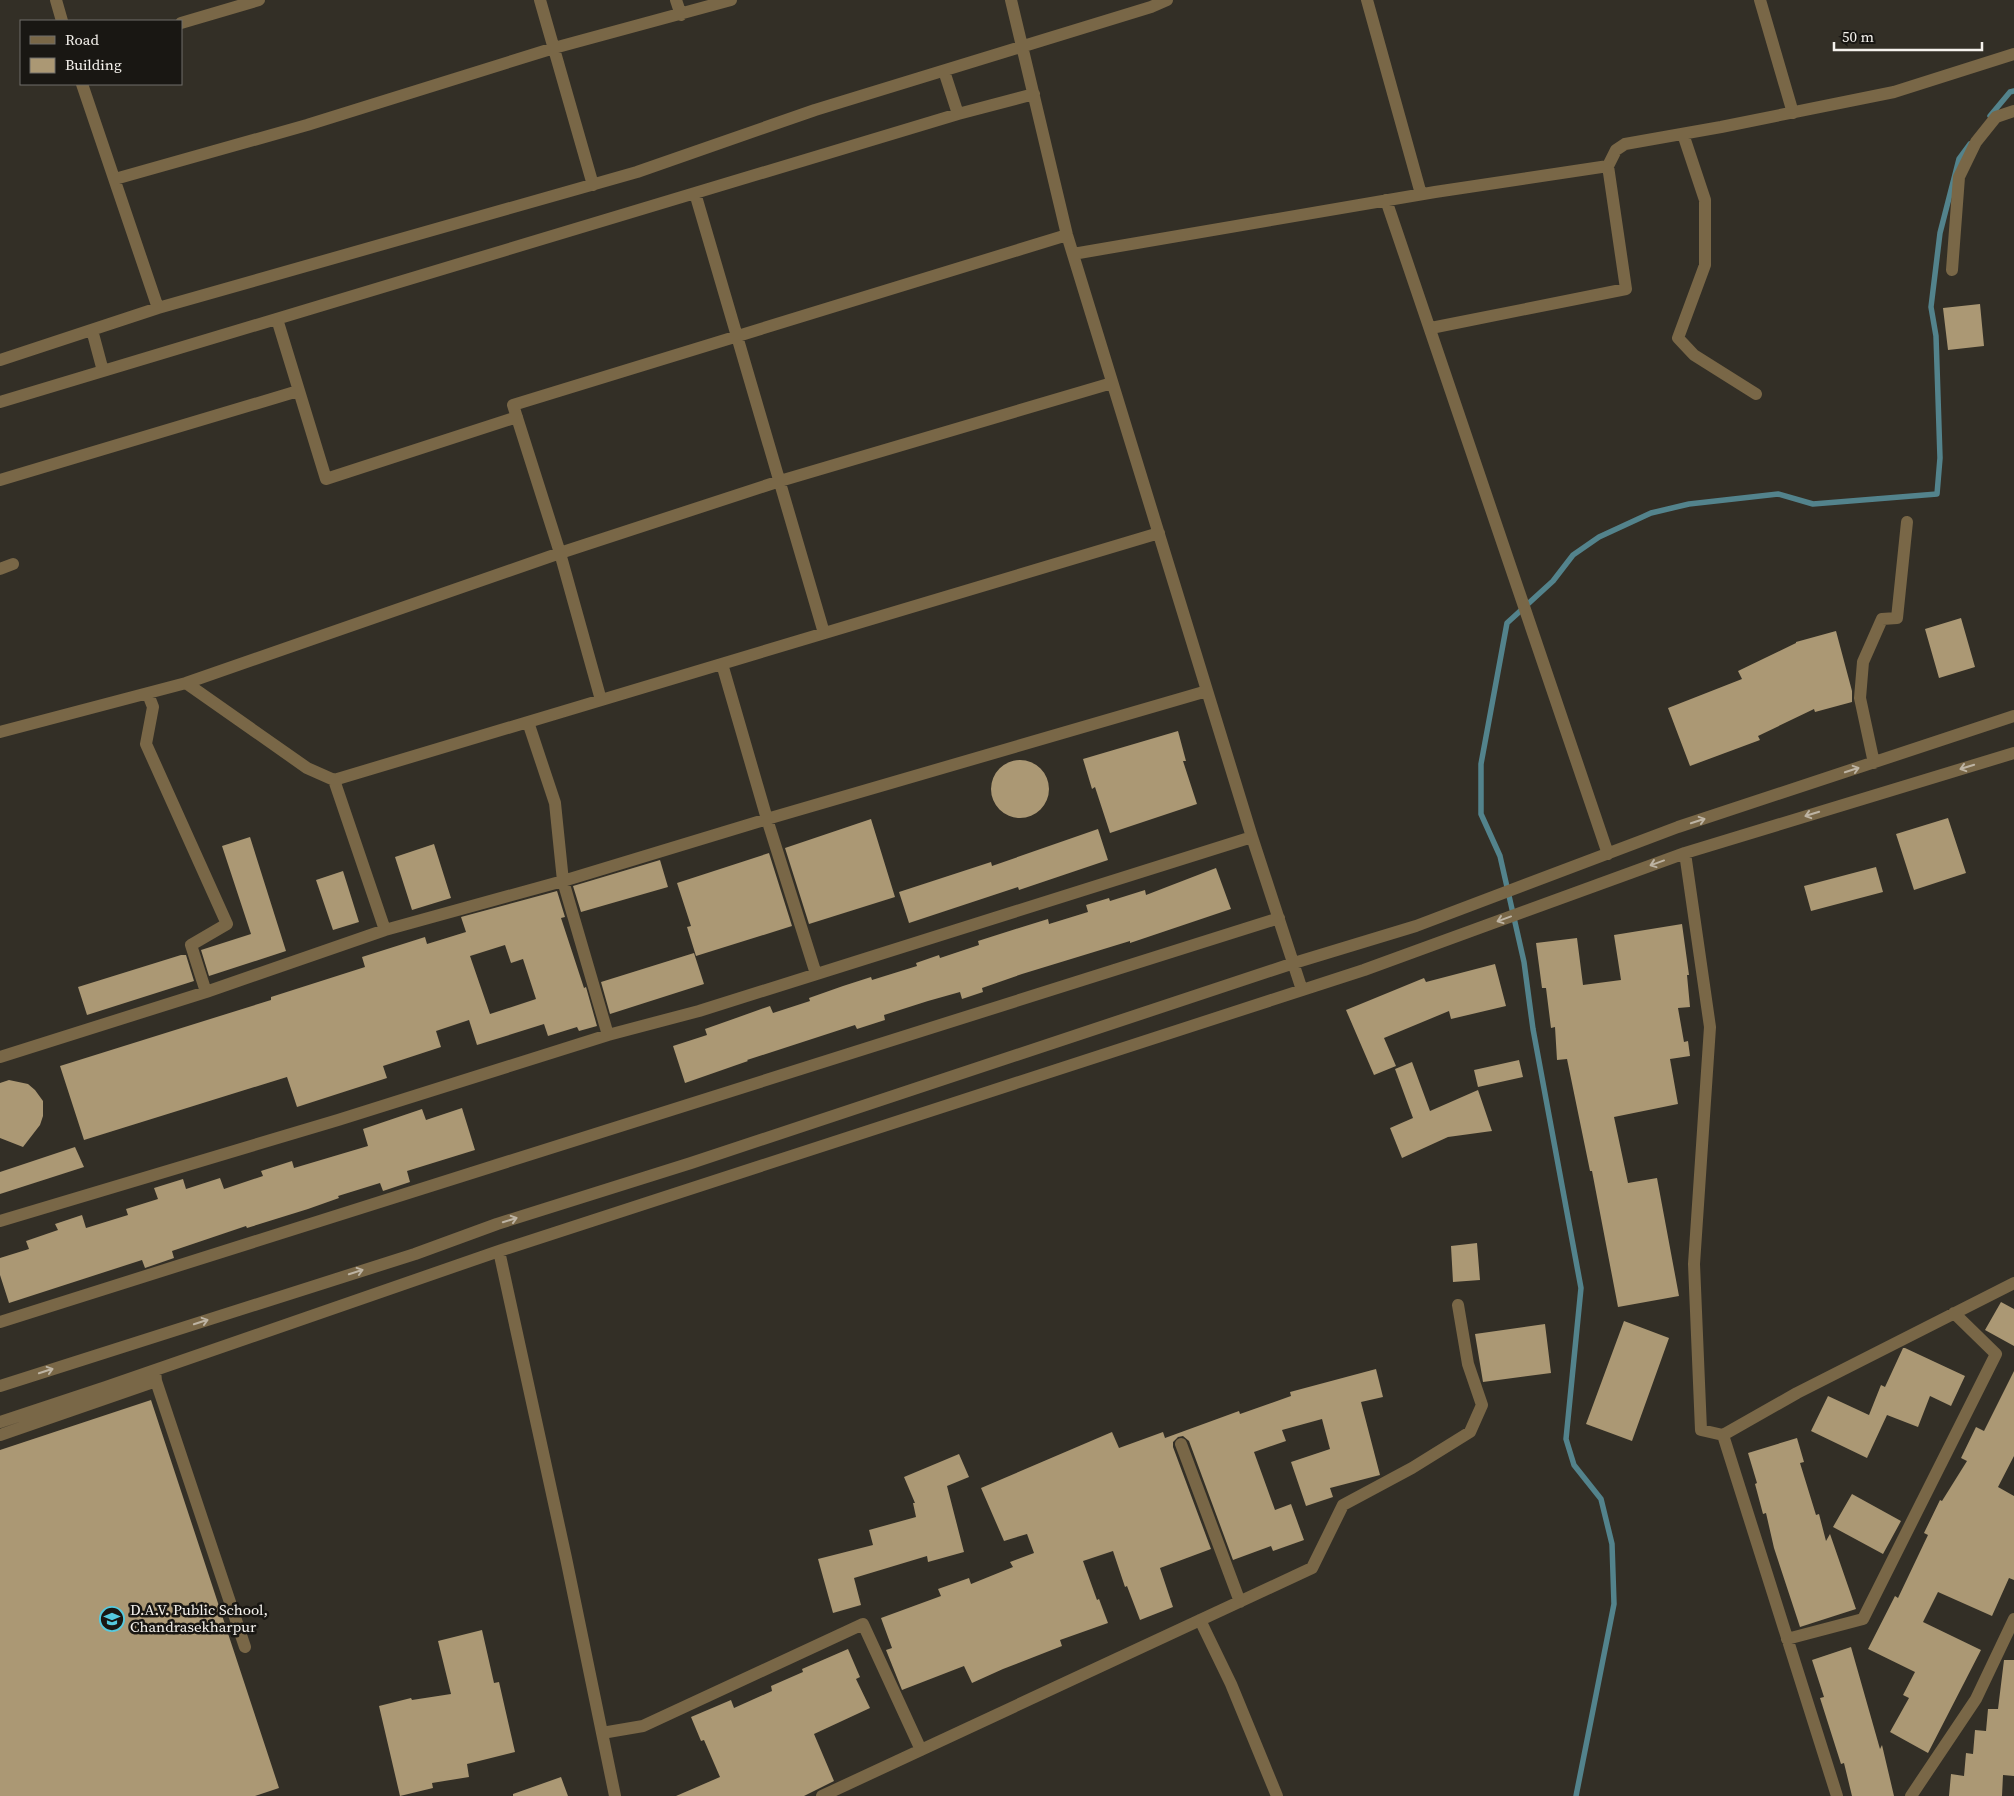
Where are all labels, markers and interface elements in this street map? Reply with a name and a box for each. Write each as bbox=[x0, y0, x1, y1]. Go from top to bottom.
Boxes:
legend bbox=[20, 20, 182, 85]
scale bar bbox=[1834, 20, 1982, 52]
text: 50 m bbox=[1842, 26, 1874, 47]
text: Road bbox=[65, 29, 99, 50]
text: Building bbox=[65, 54, 122, 75]
one-way arrow bbox=[1960, 763, 1976, 773]
one-way arrow bbox=[1844, 765, 1859, 774]
one-way arrow bbox=[1804, 810, 1820, 820]
one-way arrow bbox=[1689, 816, 1705, 825]
one-way arrow bbox=[1650, 859, 1665, 868]
one-way arrow bbox=[1497, 915, 1512, 924]
one-way arrow bbox=[502, 1215, 518, 1225]
one-way arrow bbox=[348, 1267, 364, 1277]
one-way arrow bbox=[193, 1316, 209, 1326]
one-way arrow bbox=[38, 1366, 54, 1376]
place label: D.A.V. Public School, Chandrasekharpur bbox=[130, 1599, 268, 1637]
school or university icon: D.A.V. Public School, Chandrasekharpur bbox=[99, 1606, 125, 1632]

